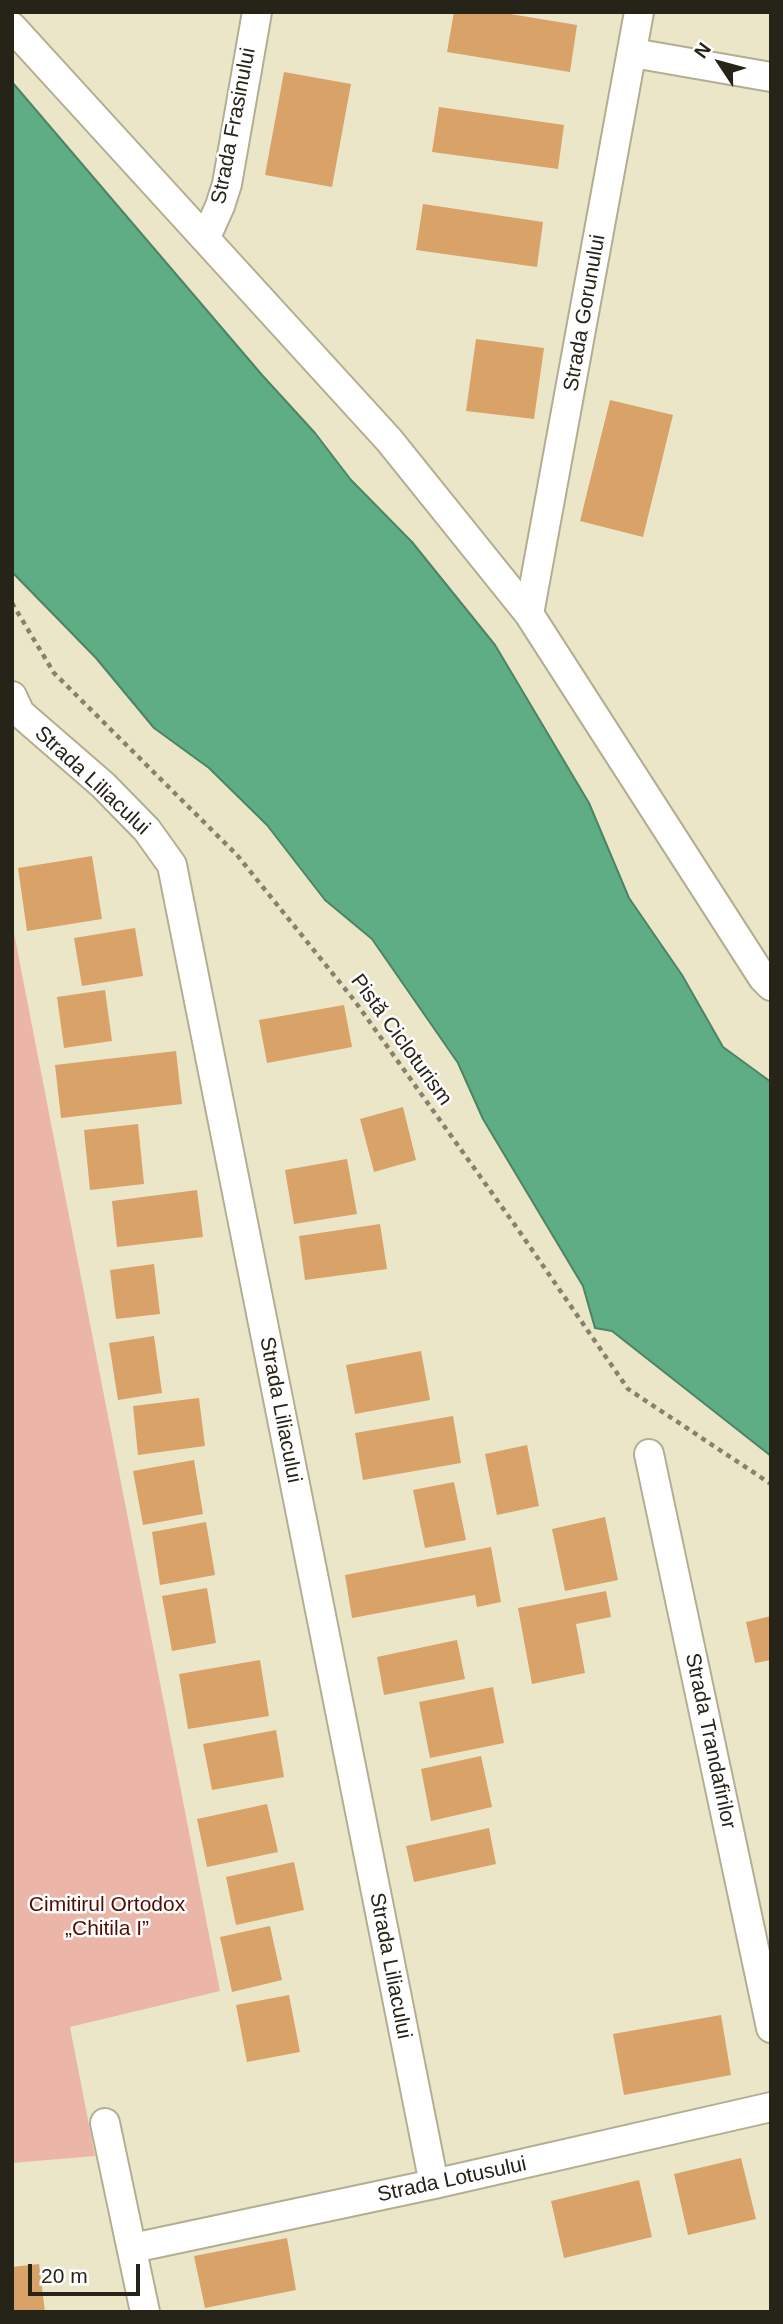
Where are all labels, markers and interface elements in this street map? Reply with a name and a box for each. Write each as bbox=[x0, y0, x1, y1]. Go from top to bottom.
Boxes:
north arrow bbox=[685, 28, 755, 98]
text: N bbox=[690, 39, 715, 62]
street label: Strada Frasinului bbox=[206, 46, 262, 206]
street label: Strada Gorunului bbox=[559, 233, 611, 393]
street label: Strada Liliacului bbox=[29, 721, 155, 841]
street label: Pistă Cicloturism bbox=[345, 969, 457, 1111]
street label: Strada Liliacului bbox=[253, 1335, 307, 1485]
street label: Strada Trandafirilor bbox=[679, 1651, 741, 1831]
street label: Strada Liliacului bbox=[363, 1891, 417, 2041]
park label: Cimitirul Ortodox „Chitila I” bbox=[29, 1892, 185, 1942]
street label: Strada Lotusului bbox=[375, 2152, 529, 2208]
scale bar bbox=[32, 2250, 144, 2294]
text: 20 m bbox=[41, 2264, 88, 2287]

